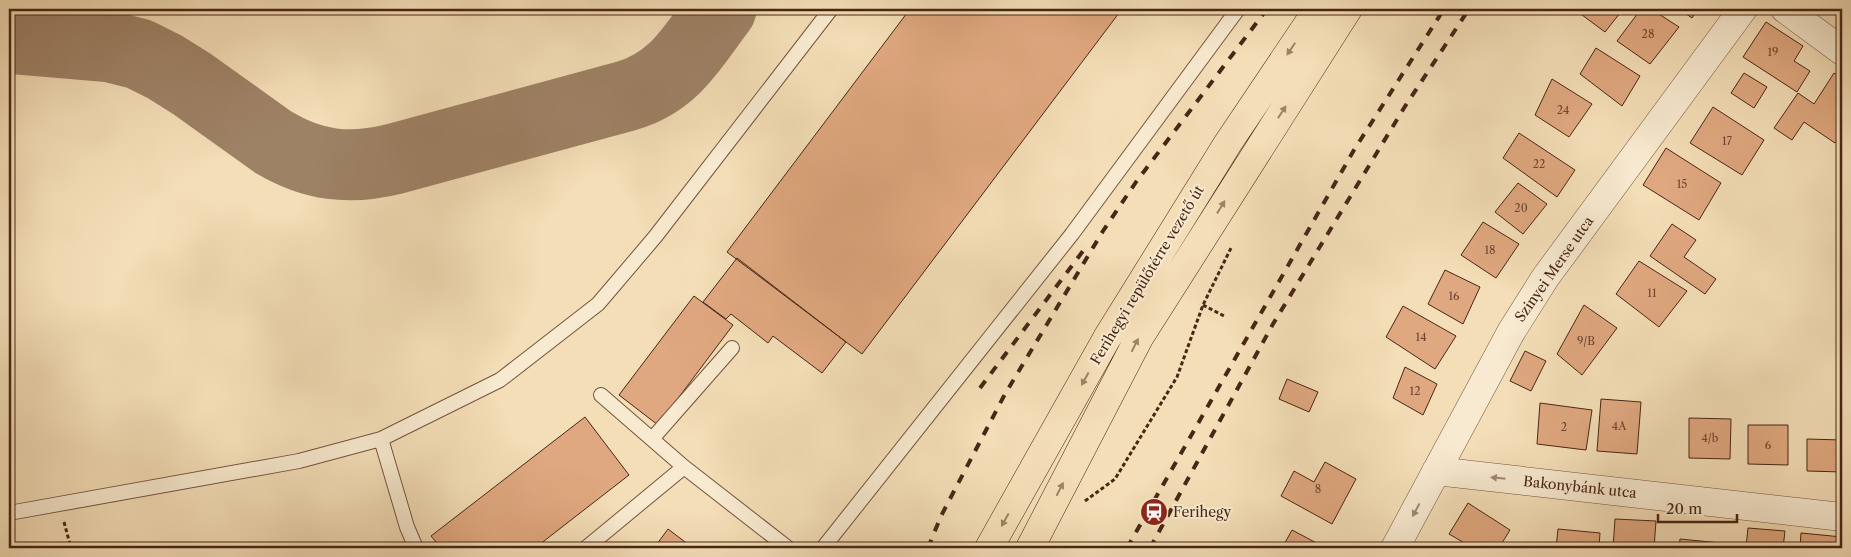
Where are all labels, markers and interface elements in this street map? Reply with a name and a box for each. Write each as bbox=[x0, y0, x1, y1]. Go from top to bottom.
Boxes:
house number: 28 bbox=[1642, 27, 1654, 41]
one-way arrow bbox=[1286, 43, 1295, 56]
house number: 19 bbox=[1767, 45, 1779, 59]
house number: 24 bbox=[1557, 103, 1569, 117]
one-way arrow bbox=[1277, 105, 1287, 119]
house number: 17 bbox=[1722, 134, 1733, 148]
house number: 22 bbox=[1533, 157, 1545, 171]
house number: 15 bbox=[1677, 177, 1687, 191]
street label: Ferihegyi repülőtérre vezető út bbox=[1086, 182, 1208, 368]
one-way arrow bbox=[1217, 201, 1226, 214]
house number: 20 bbox=[1514, 201, 1528, 215]
street label: Szinyei Merse utca bbox=[1511, 212, 1598, 325]
house number: 18 bbox=[1484, 243, 1496, 257]
house number: 11 bbox=[1647, 286, 1657, 300]
house number: 16 bbox=[1448, 289, 1460, 303]
house number: 14 bbox=[1416, 330, 1426, 344]
house number: 9/B bbox=[1577, 334, 1595, 348]
one-way arrow bbox=[1131, 338, 1139, 352]
one-way arrow bbox=[1080, 372, 1089, 385]
house number: 12 bbox=[1410, 384, 1420, 398]
house number: 4A bbox=[1612, 419, 1627, 433]
house number: 2 bbox=[1561, 420, 1567, 434]
house number: 4/b bbox=[1702, 431, 1719, 445]
house number: 6 bbox=[1765, 438, 1772, 452]
street label: Bakonybánk utca bbox=[1522, 472, 1638, 502]
one-way arrow bbox=[1490, 474, 1506, 482]
house number: 8 bbox=[1315, 482, 1321, 496]
one-way arrow bbox=[1056, 483, 1065, 496]
scale bar bbox=[1658, 492, 1737, 524]
station icon: Ferihegy bbox=[1139, 497, 1169, 527]
text: 20 m bbox=[1666, 499, 1702, 518]
place label: Ferihegy bbox=[1173, 503, 1232, 521]
one-way arrow bbox=[1411, 503, 1420, 516]
one-way arrow bbox=[1000, 513, 1009, 527]

